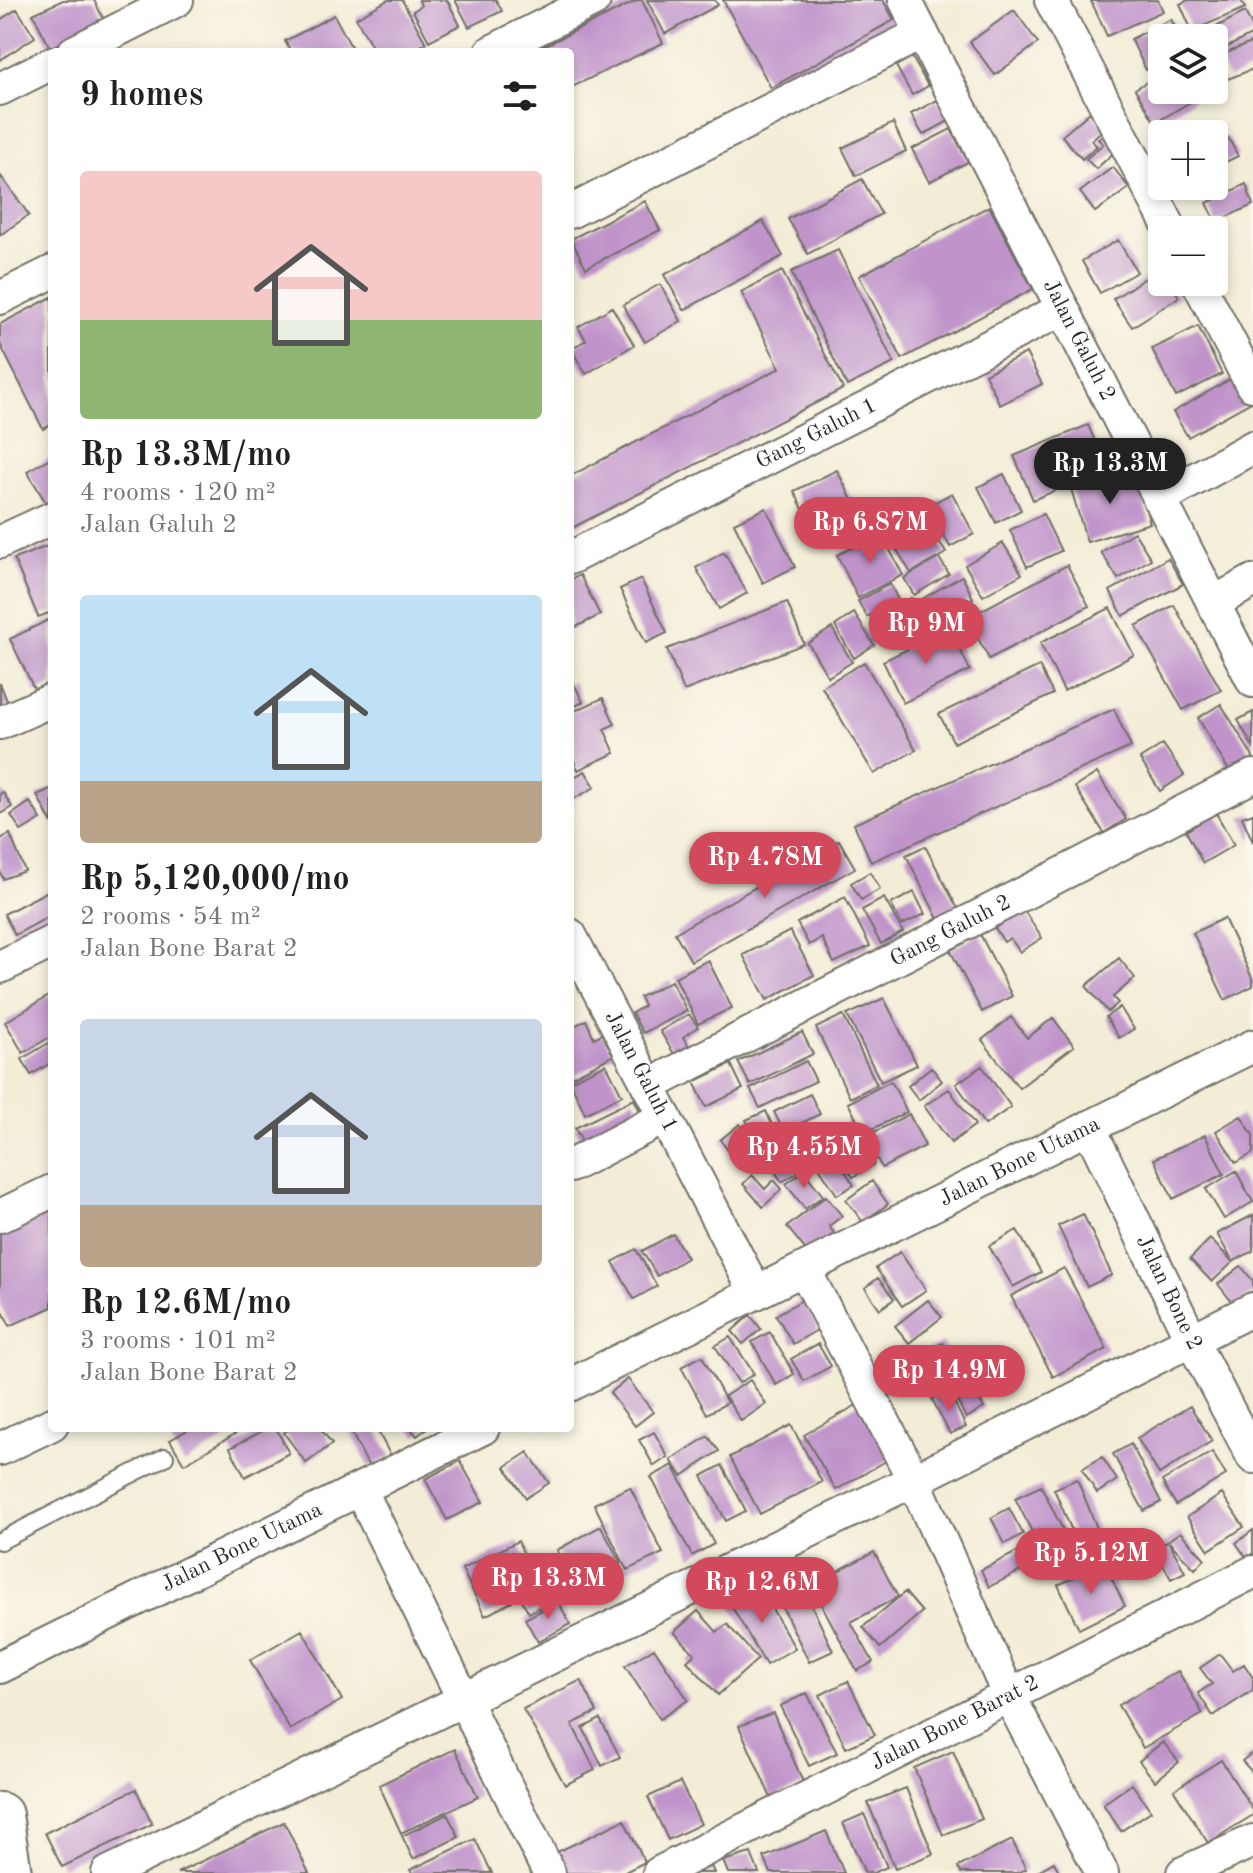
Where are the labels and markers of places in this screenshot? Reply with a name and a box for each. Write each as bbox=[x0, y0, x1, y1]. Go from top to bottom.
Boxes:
pin: Rp 13.3M bbox=[1027, 438, 1193, 506]
pin: Rp 6.87M bbox=[787, 497, 953, 565]
pin: Rp 9M bbox=[870, 598, 982, 666]
pin: Rp 4.78M bbox=[682, 832, 848, 900]
pin: Rp 4.55M bbox=[721, 1122, 887, 1190]
pin: Rp 14.9M bbox=[866, 1345, 1032, 1413]
pin: Rp 5.12M bbox=[1008, 1528, 1174, 1596]
pin: Rp 13.3M bbox=[465, 1553, 631, 1621]
pin: Rp 12.6M bbox=[679, 1557, 845, 1625]

